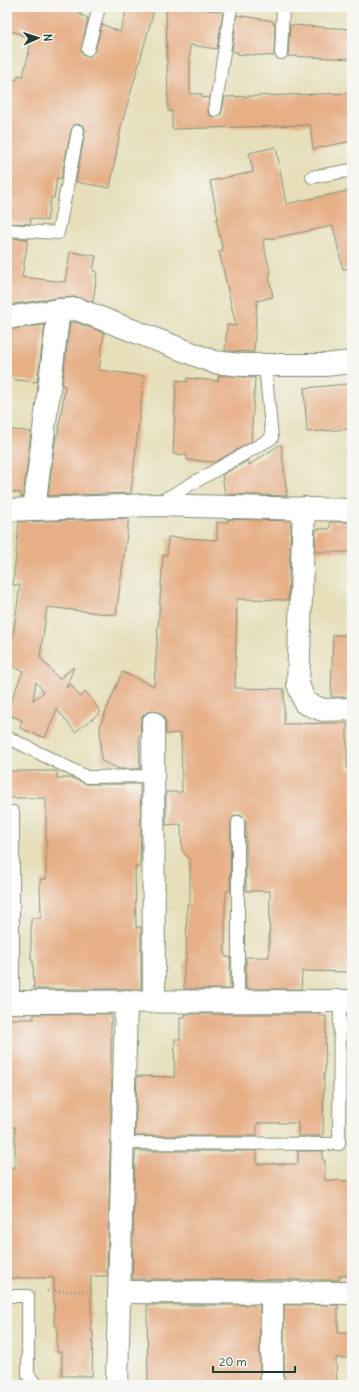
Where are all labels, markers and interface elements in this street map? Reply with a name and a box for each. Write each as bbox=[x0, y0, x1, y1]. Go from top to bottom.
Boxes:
north arrow bbox=[18, 18, 58, 58]
text: N bbox=[41, 33, 55, 42]
scale bar bbox=[213, 1348, 295, 1374]
text: 20 m bbox=[219, 1354, 247, 1369]

